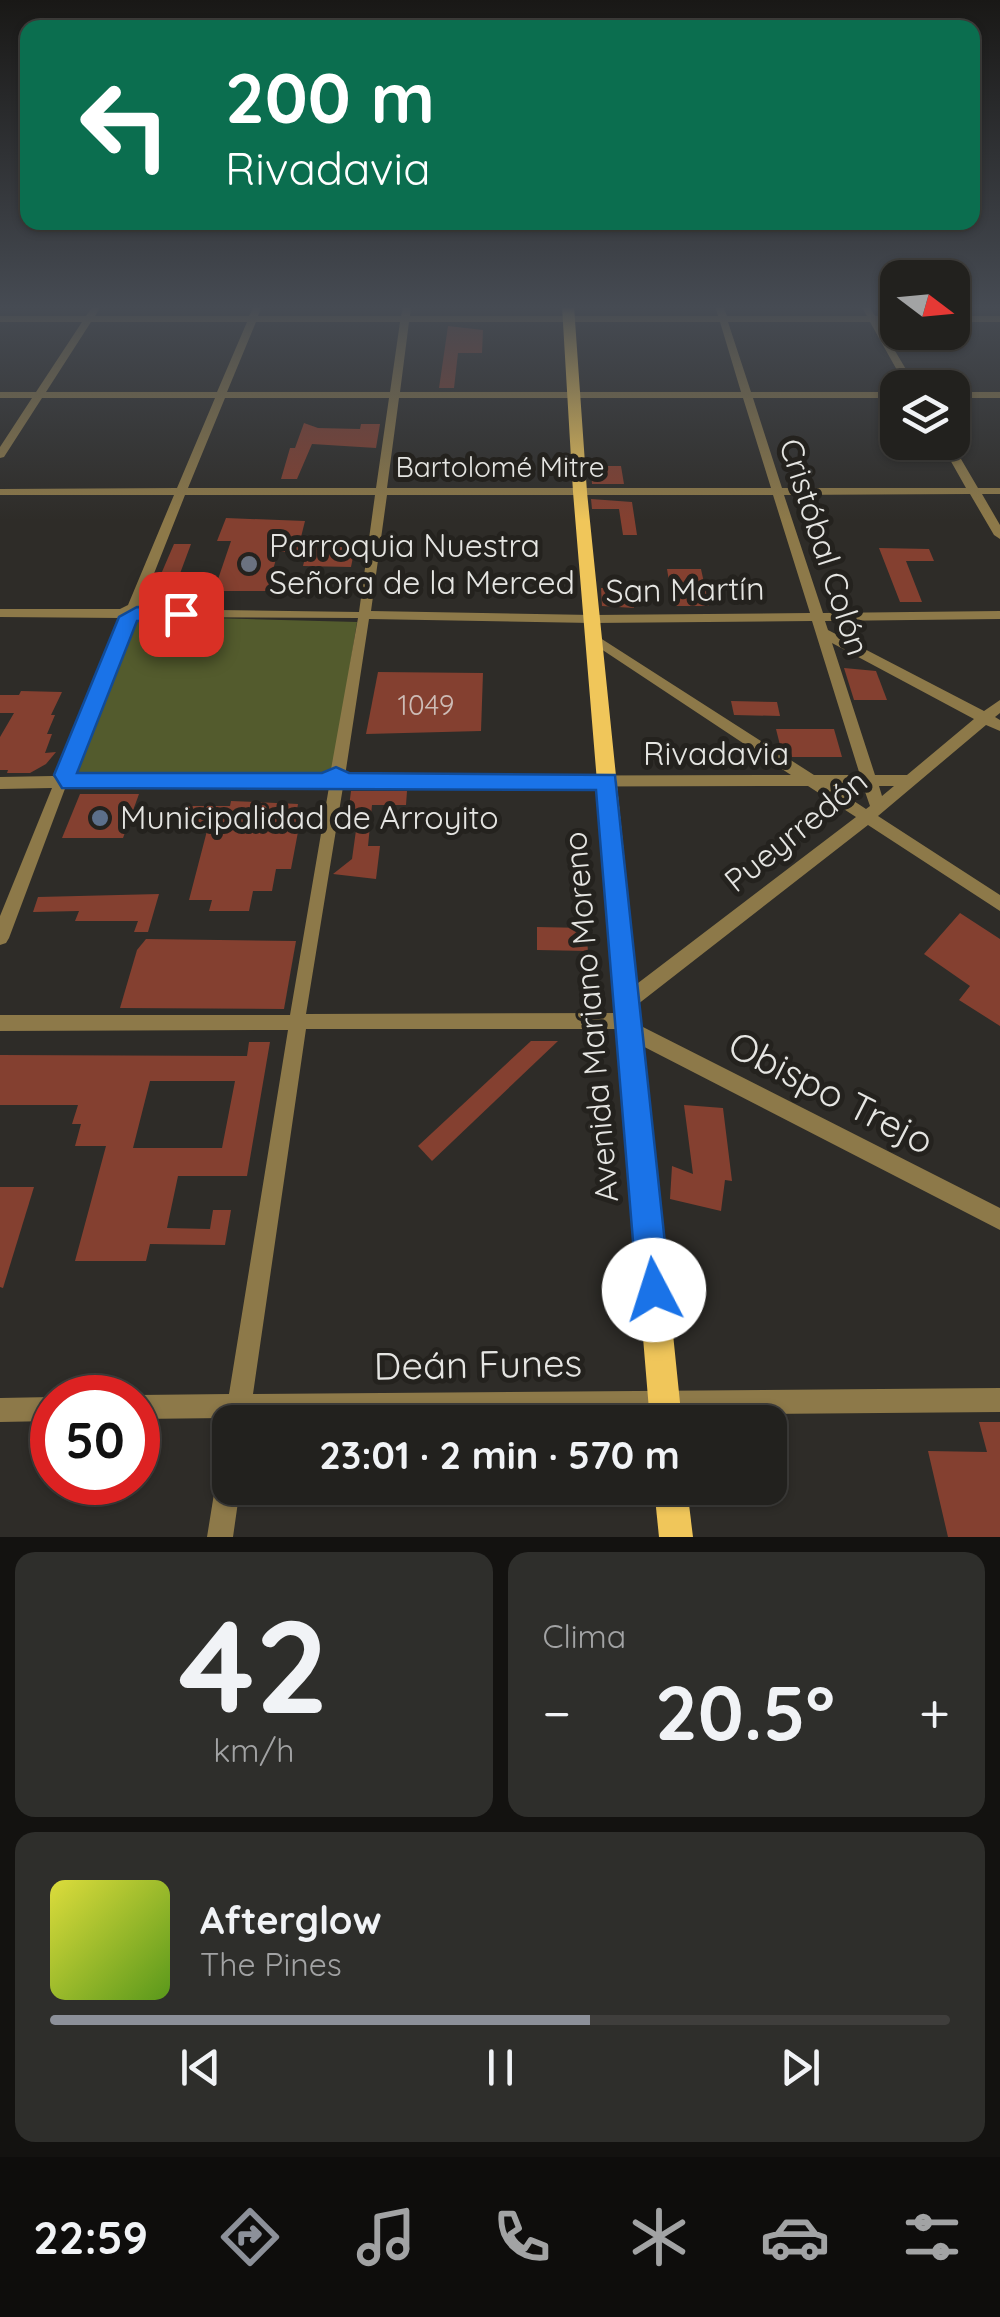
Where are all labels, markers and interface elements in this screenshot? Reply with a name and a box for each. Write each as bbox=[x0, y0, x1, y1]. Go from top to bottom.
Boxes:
text: 200 m bbox=[225, 53, 435, 141]
icon: left bbox=[60, 60, 190, 190]
text: Rivadavia bbox=[225, 140, 430, 196]
north arrow bbox=[880, 260, 970, 350]
map controls bbox=[880, 260, 970, 460]
button: layers bbox=[880, 370, 970, 460]
street label: Cristóbal Colón bbox=[771, 433, 879, 660]
street label: Bartolomé Mitre bbox=[396, 449, 604, 484]
place label: Parroquia Nuestra Señora de la Merced bbox=[269, 525, 575, 602]
marker: Parroquia Nuestra Señora de la Merced bbox=[238, 553, 260, 575]
street label: San Martín bbox=[605, 568, 765, 610]
pin bbox=[139, 572, 224, 657]
icon: arrive bbox=[154, 587, 209, 642]
house number: 1049 bbox=[398, 687, 454, 722]
street label: Rivadavia bbox=[643, 733, 789, 773]
street label: Pueyrredón bbox=[716, 760, 875, 900]
place label: Municipalidad de Arroyito bbox=[120, 797, 499, 837]
marker: Municipalidad de Arroyito bbox=[89, 807, 111, 829]
street label: Avenida Mariano Moreno bbox=[554, 830, 626, 1204]
street label: Obispo Trejo bbox=[721, 1020, 942, 1164]
position arrow bbox=[602, 1238, 706, 1342]
street label: Deán Funes bbox=[373, 1338, 583, 1390]
speed limit sign: 50 bbox=[30, 1375, 160, 1505]
text: 23:01 · 2 min · 570 m bbox=[319, 1431, 680, 1479]
text: 42 bbox=[179, 1583, 329, 1746]
text: Clima bbox=[543, 1616, 626, 1656]
text: 20.5° bbox=[655, 1665, 835, 1759]
text: − bbox=[543, 1678, 571, 1747]
text: + bbox=[919, 1678, 950, 1747]
text: km/h bbox=[213, 1730, 294, 1770]
text: Afterglow bbox=[200, 1896, 382, 1944]
text: The Pines bbox=[200, 1944, 342, 1984]
icon: previous bbox=[173, 2040, 228, 2095]
icon: pause bbox=[473, 2040, 528, 2095]
icon: next bbox=[773, 2040, 828, 2095]
icon: directions bbox=[215, 2202, 285, 2272]
icon: music bbox=[351, 2202, 421, 2272]
icon: phone bbox=[487, 2202, 557, 2272]
icon: climate bbox=[624, 2202, 694, 2272]
icon: car bbox=[760, 2202, 830, 2272]
icon: filters bbox=[897, 2202, 967, 2272]
text: 22:59 bbox=[33, 2209, 148, 2265]

